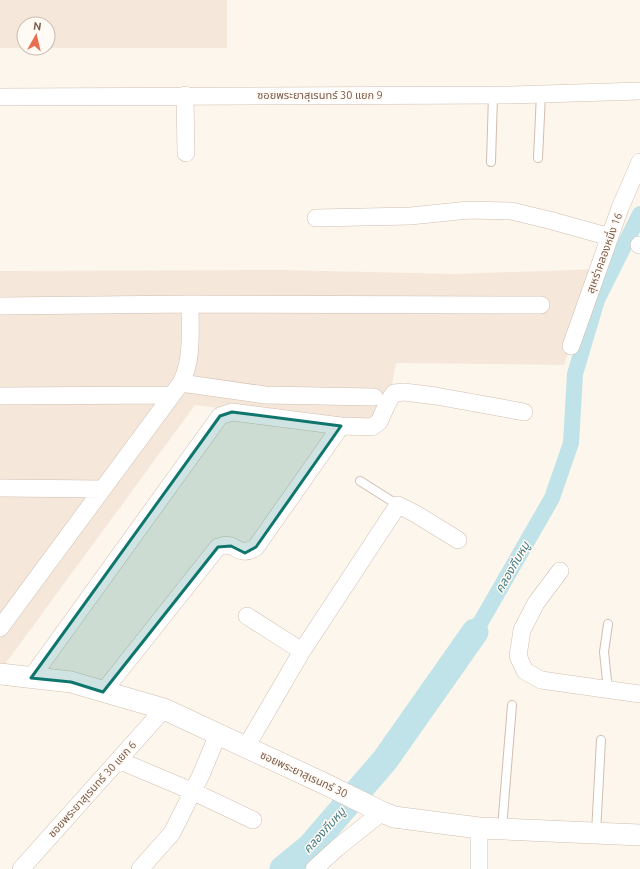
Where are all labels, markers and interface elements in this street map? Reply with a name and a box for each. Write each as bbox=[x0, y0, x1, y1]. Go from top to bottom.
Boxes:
north arrow bbox=[16, 16, 56, 56]
text: N bbox=[32, 20, 42, 33]
street label: ซอยพระยาสุเรนทร์ 30 แยก 9 bbox=[257, 89, 383, 102]
street label: สุเหร่าคลองหนึ่ง 16 bbox=[582, 210, 625, 295]
water label: คลองกีบหมู bbox=[492, 538, 534, 596]
street label: ซอยพระยาสุเรนทร์ 30 แยก 6 bbox=[46, 738, 139, 840]
street label: ซอยพระยาสุเรนทร์ 30 bbox=[258, 748, 350, 800]
water label: คลองกีบหมู bbox=[300, 803, 350, 857]

